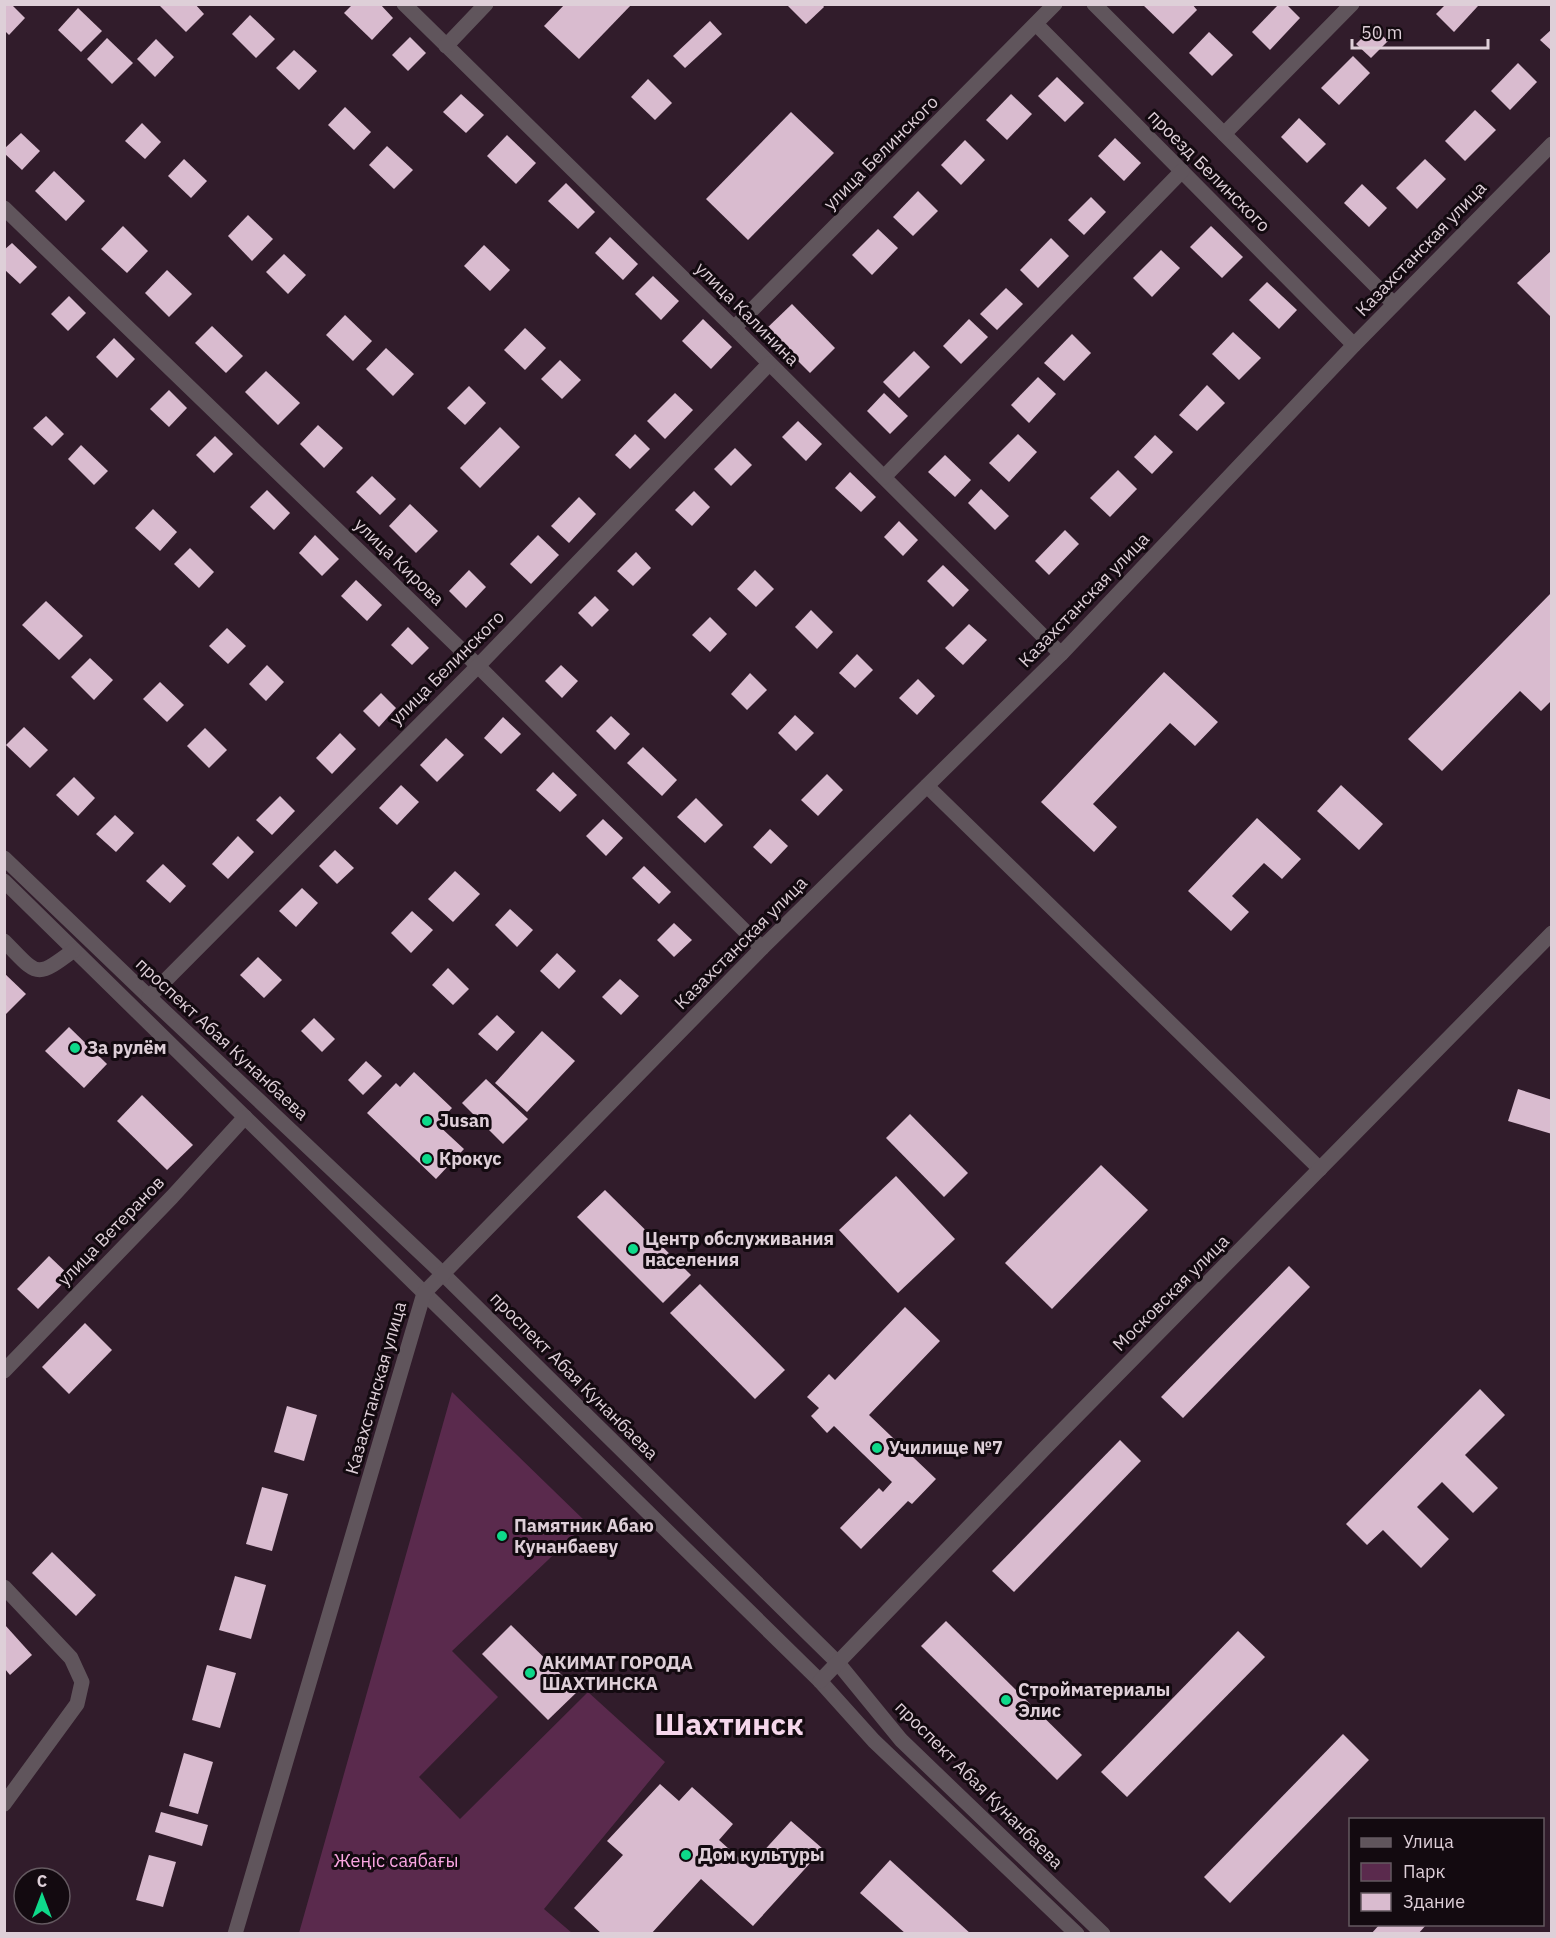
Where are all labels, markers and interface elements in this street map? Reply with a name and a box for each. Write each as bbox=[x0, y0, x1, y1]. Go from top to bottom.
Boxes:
scale bar bbox=[1352, 12, 1488, 50]
text: 50 m bbox=[1361, 21, 1403, 44]
street label: улица Белинского bbox=[818, 90, 943, 215]
street label: проезд Белинского bbox=[1143, 105, 1275, 237]
street label: Казахстанская улица bbox=[1350, 176, 1491, 321]
street label: улица Калинина bbox=[690, 257, 804, 371]
street label: улица Кирова bbox=[349, 513, 450, 611]
street label: Казахстанская улица bbox=[1013, 527, 1154, 672]
street label: улица Белинского bbox=[384, 605, 509, 730]
street label: Казахстанская улица bbox=[669, 871, 812, 1014]
street label: проспект Абая Кунанбаева bbox=[131, 952, 314, 1125]
place label: За рулём bbox=[87, 1036, 167, 1059]
marker: За рулём bbox=[68, 1041, 82, 1055]
place label: Jusan bbox=[439, 1109, 490, 1132]
marker: Jusan bbox=[420, 1114, 434, 1128]
place label: Крокус bbox=[439, 1147, 502, 1170]
marker: Крокус bbox=[420, 1152, 434, 1166]
street label: улица Ветеранов bbox=[52, 1171, 169, 1291]
place label: Центр обслуживания населения bbox=[645, 1227, 834, 1271]
street label: Московская улица bbox=[1107, 1229, 1234, 1356]
marker: Центр обслуживания населения bbox=[626, 1242, 640, 1256]
street label: проспект Абая Кунанбаева bbox=[486, 1287, 663, 1465]
street label: Казахстанская улица bbox=[340, 1298, 411, 1477]
place label: Училище №7 bbox=[889, 1436, 1003, 1459]
marker: Училище №7 bbox=[870, 1441, 884, 1455]
place label: Памятник Абаю Кунанбаеву bbox=[514, 1514, 654, 1558]
marker: Памятник Абаю Кунанбаеву bbox=[495, 1529, 509, 1543]
place label: АКИМАТ ГОРОДА ШАХТИНСКА bbox=[542, 1651, 693, 1695]
marker: АКИМАТ ГОРОДА ШАХТИНСКА bbox=[523, 1666, 537, 1680]
place label: Стройматериалы Элис bbox=[1018, 1678, 1170, 1722]
marker: Стройматериалы Элис bbox=[999, 1693, 1013, 1707]
street label: проспект Абая Кунанбаева bbox=[891, 1696, 1068, 1874]
district label: Шахтинск bbox=[654, 1704, 804, 1743]
legend bbox=[1349, 1818, 1544, 1926]
text: Улица bbox=[1403, 1830, 1454, 1853]
place label: Дом культуры bbox=[698, 1843, 824, 1866]
marker: Дом культуры bbox=[679, 1848, 693, 1862]
park label: Жеңіс саябағы bbox=[333, 1849, 459, 1872]
text: Парк bbox=[1403, 1860, 1446, 1883]
north arrow bbox=[12, 1866, 72, 1926]
text: С bbox=[37, 1871, 47, 1891]
text: Здание bbox=[1403, 1890, 1465, 1913]

